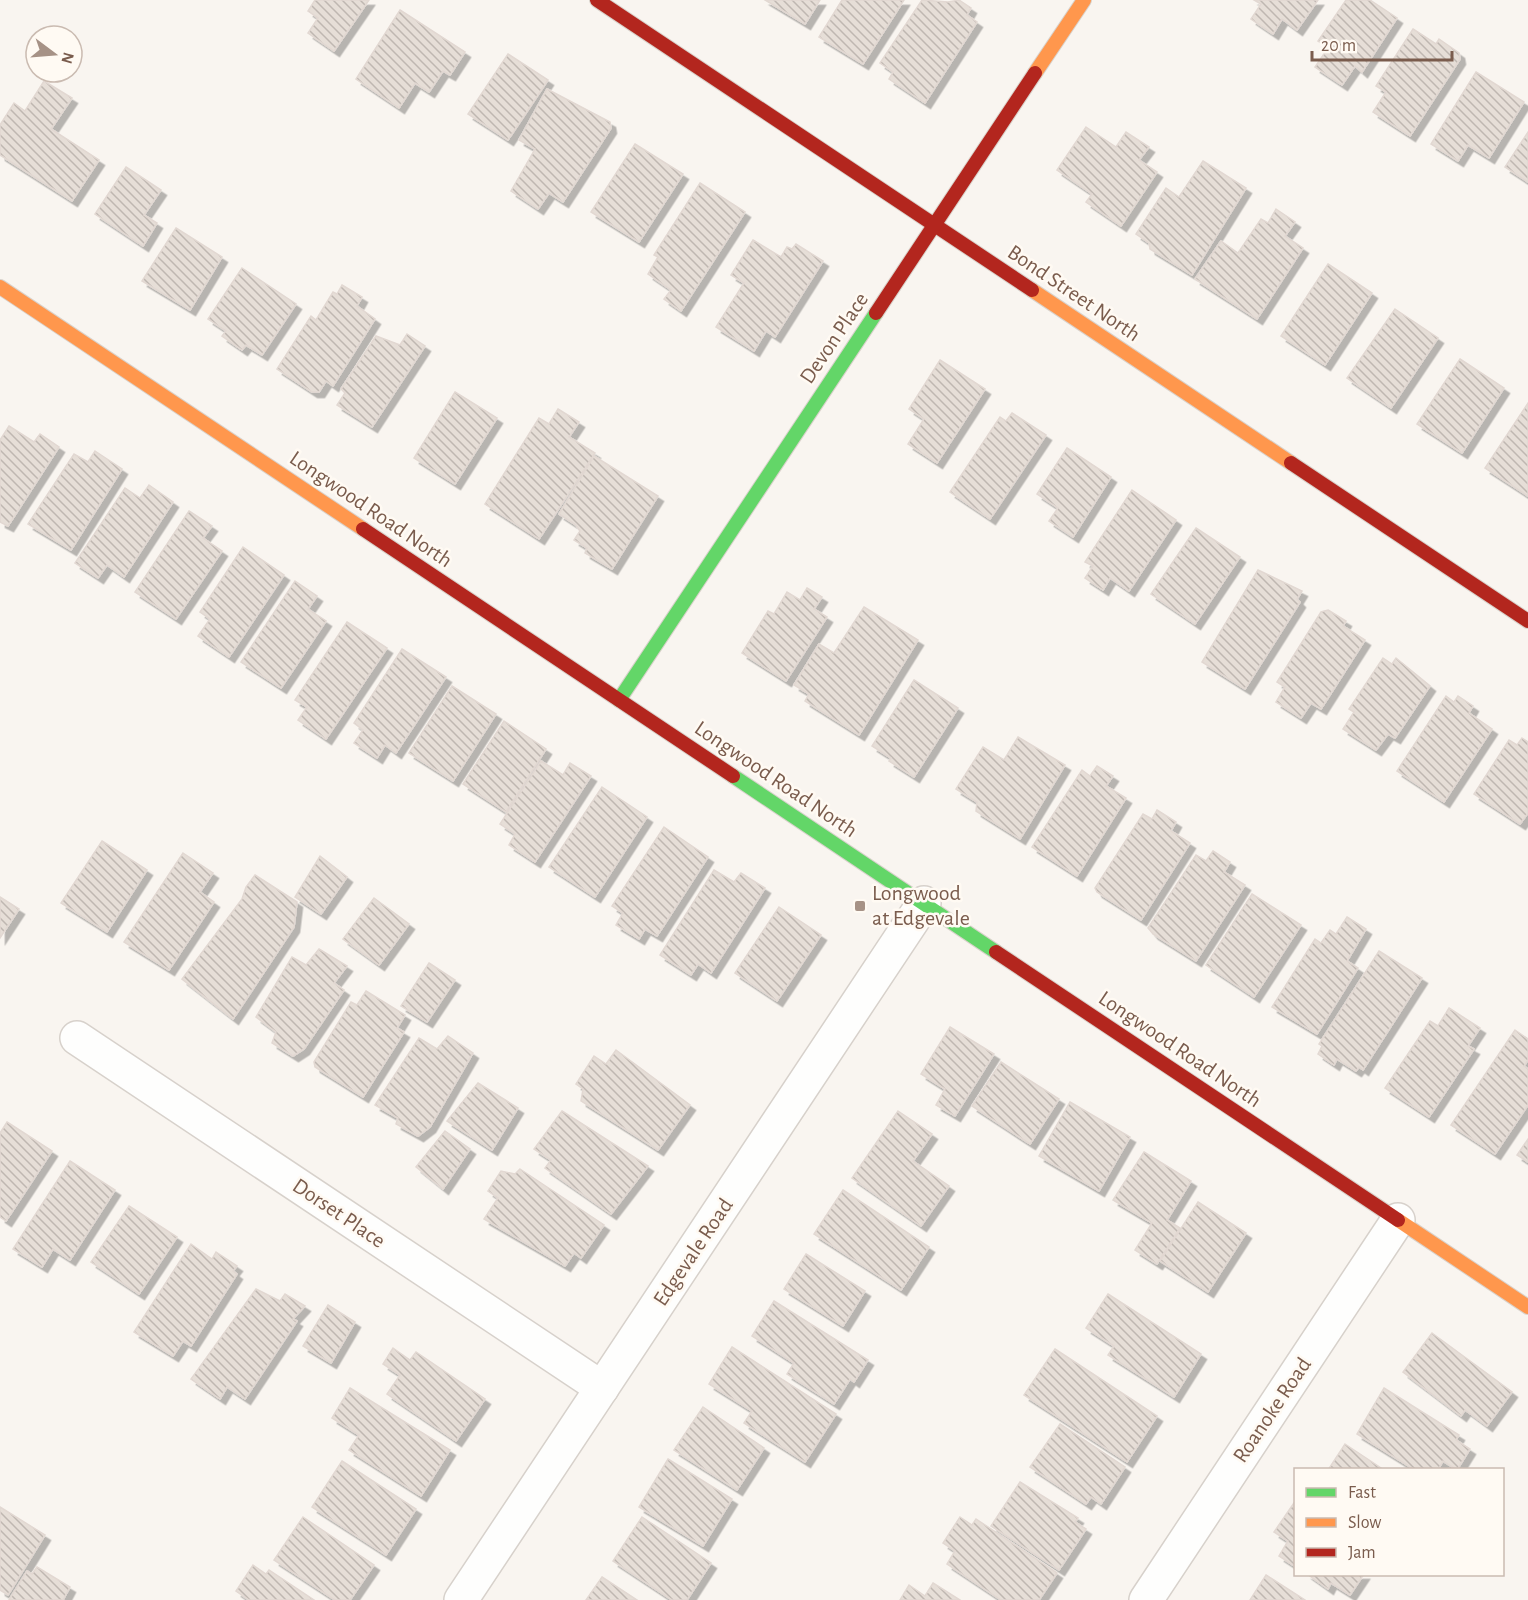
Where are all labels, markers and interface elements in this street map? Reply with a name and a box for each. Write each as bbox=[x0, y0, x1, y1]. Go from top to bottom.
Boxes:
north arrow bbox=[24, 24, 84, 84]
scale bar bbox=[1312, 24, 1452, 62]
text: 20 m bbox=[1321, 37, 1356, 55]
text: N bbox=[58, 50, 77, 65]
street label: Bond Street North bbox=[1004, 241, 1144, 345]
street label: Devon Place bbox=[796, 289, 872, 387]
street label: Longwood Road North bbox=[286, 447, 456, 571]
street label: Longwood Road North bbox=[691, 717, 861, 841]
place label: Longwood at Edgevale bbox=[872, 882, 970, 929]
marker: Longwood at Edgevale bbox=[853, 899, 867, 913]
street label: Longwood Road North bbox=[1095, 987, 1265, 1111]
street label: Dorset Place bbox=[289, 1174, 389, 1252]
street label: Edgevale Road bbox=[649, 1194, 737, 1310]
street label: Roanoke Road bbox=[1229, 1353, 1315, 1467]
legend bbox=[1294, 1468, 1504, 1576]
text: Fast bbox=[1348, 1484, 1376, 1502]
text: Slow bbox=[1348, 1514, 1381, 1532]
text: Jam bbox=[1348, 1544, 1376, 1562]

